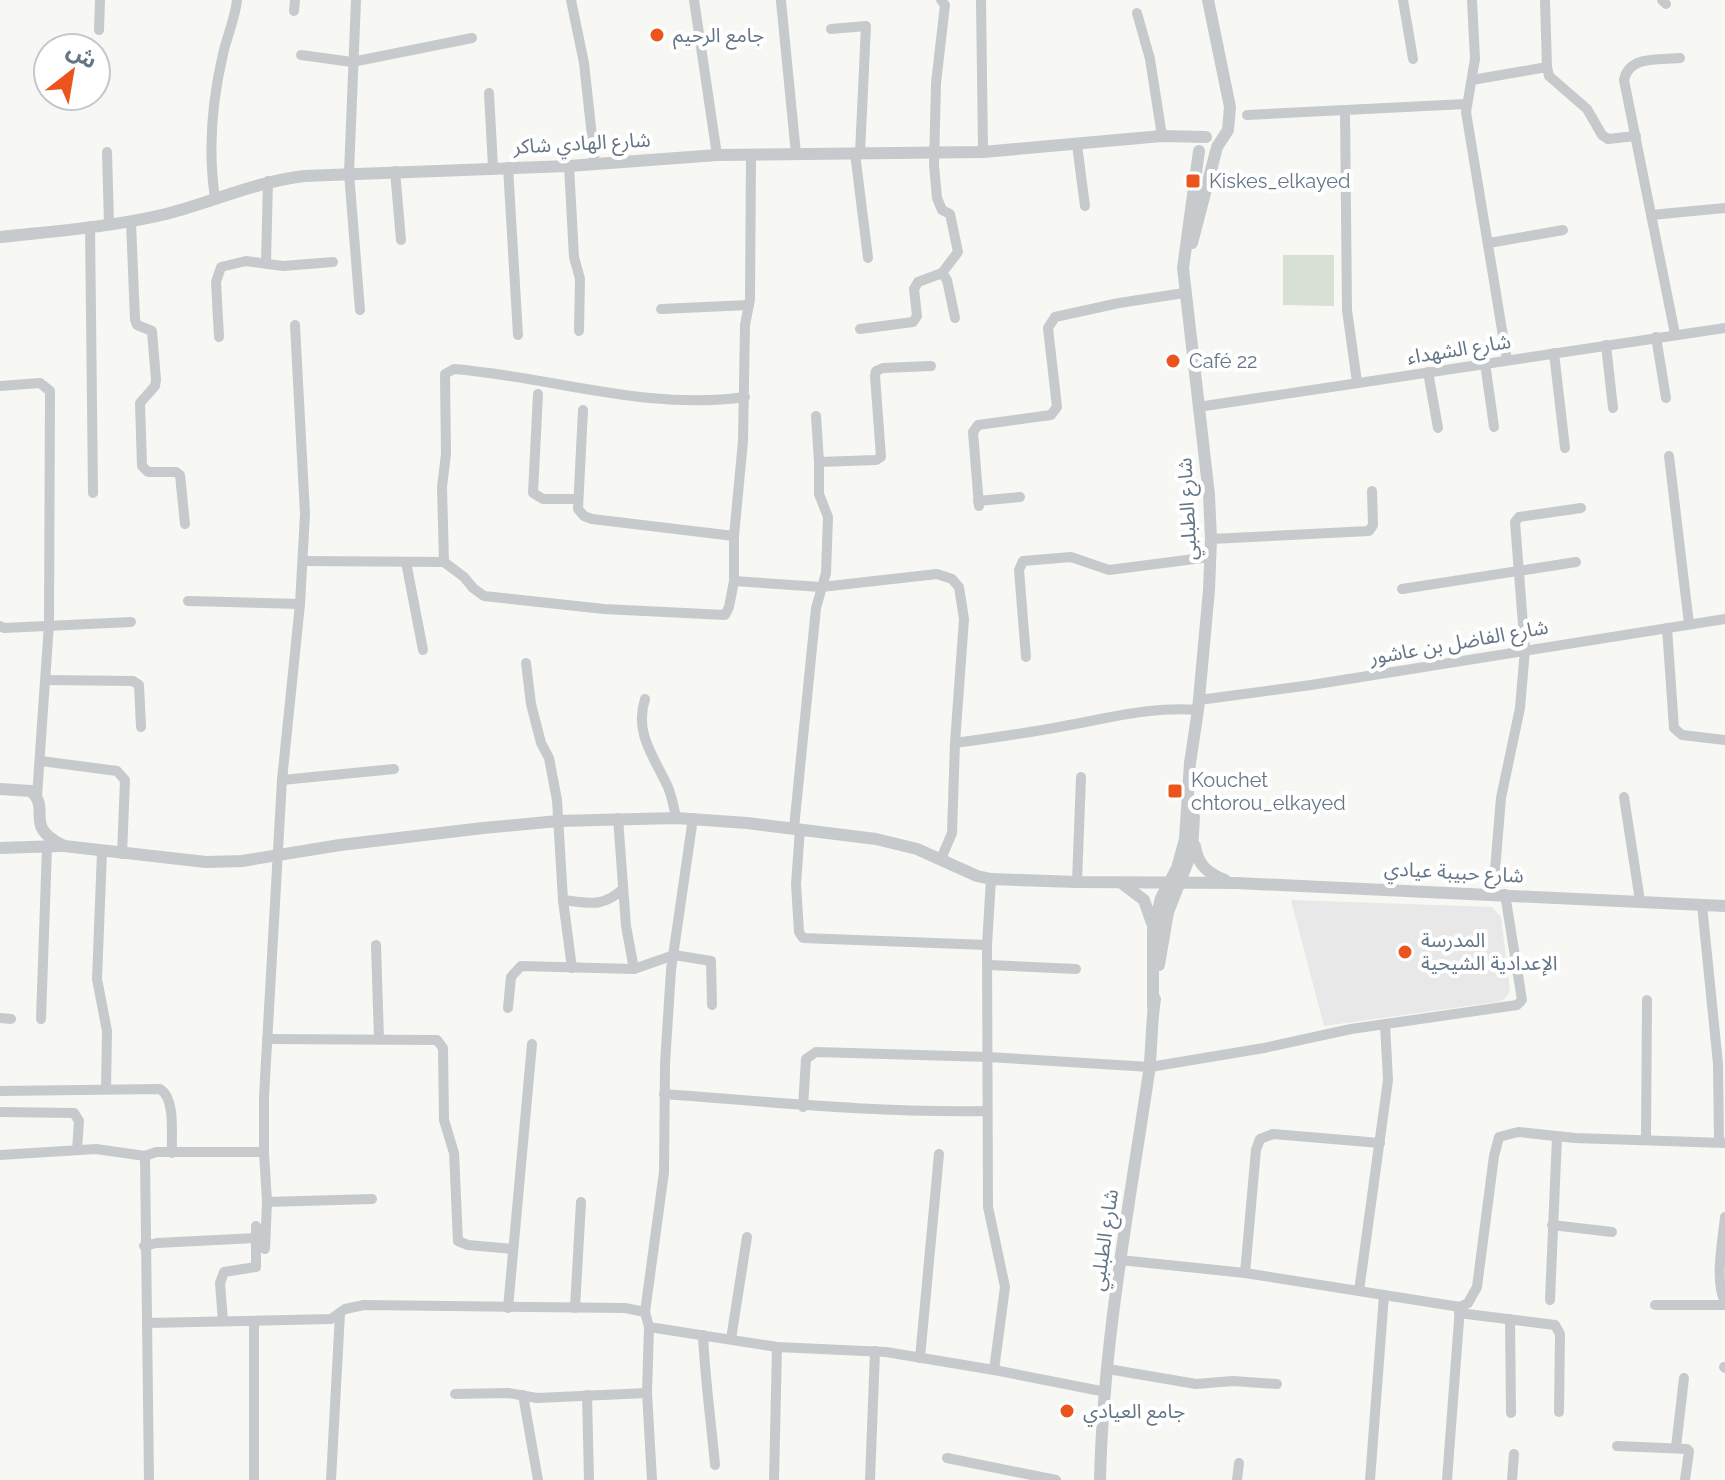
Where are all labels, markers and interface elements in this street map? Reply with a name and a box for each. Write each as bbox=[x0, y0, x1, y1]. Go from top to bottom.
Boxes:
place label: جامع الرحيم bbox=[673, 23, 764, 50]
marker: جامع الرحيم bbox=[648, 26, 666, 44]
north arrow bbox=[32, 32, 112, 112]
text: ش bbox=[63, 36, 102, 74]
street label: شارع الهادي شاكر bbox=[512, 127, 651, 162]
place label: Kiskes_elkayed bbox=[1209, 169, 1351, 193]
marker: Kiskes_elkayed bbox=[1184, 172, 1202, 190]
street label: شارع الشهداء bbox=[1405, 329, 1513, 372]
place label: Café 22 bbox=[1189, 349, 1258, 373]
marker: Café 22 bbox=[1164, 352, 1182, 370]
street label: شارع الطبلبي bbox=[1172, 457, 1205, 561]
street label: شارع الفاضل بن عاشور bbox=[1367, 614, 1551, 673]
place label: Kouchet chtorou_elkayed bbox=[1191, 768, 1346, 815]
marker: Kouchet chtorou_elkayed bbox=[1166, 782, 1184, 800]
street label: شارع حبيبة عيادي bbox=[1383, 856, 1525, 891]
place label: المدرسة الإعدادية الشيحية bbox=[1421, 928, 1558, 976]
marker: المدرسة الإعدادية الشيحية bbox=[1396, 943, 1414, 961]
street label: شارع الطبلبي bbox=[1085, 1187, 1127, 1293]
place label: جامع العيادي bbox=[1083, 1399, 1185, 1427]
marker: جامع العيادي bbox=[1058, 1402, 1076, 1420]

